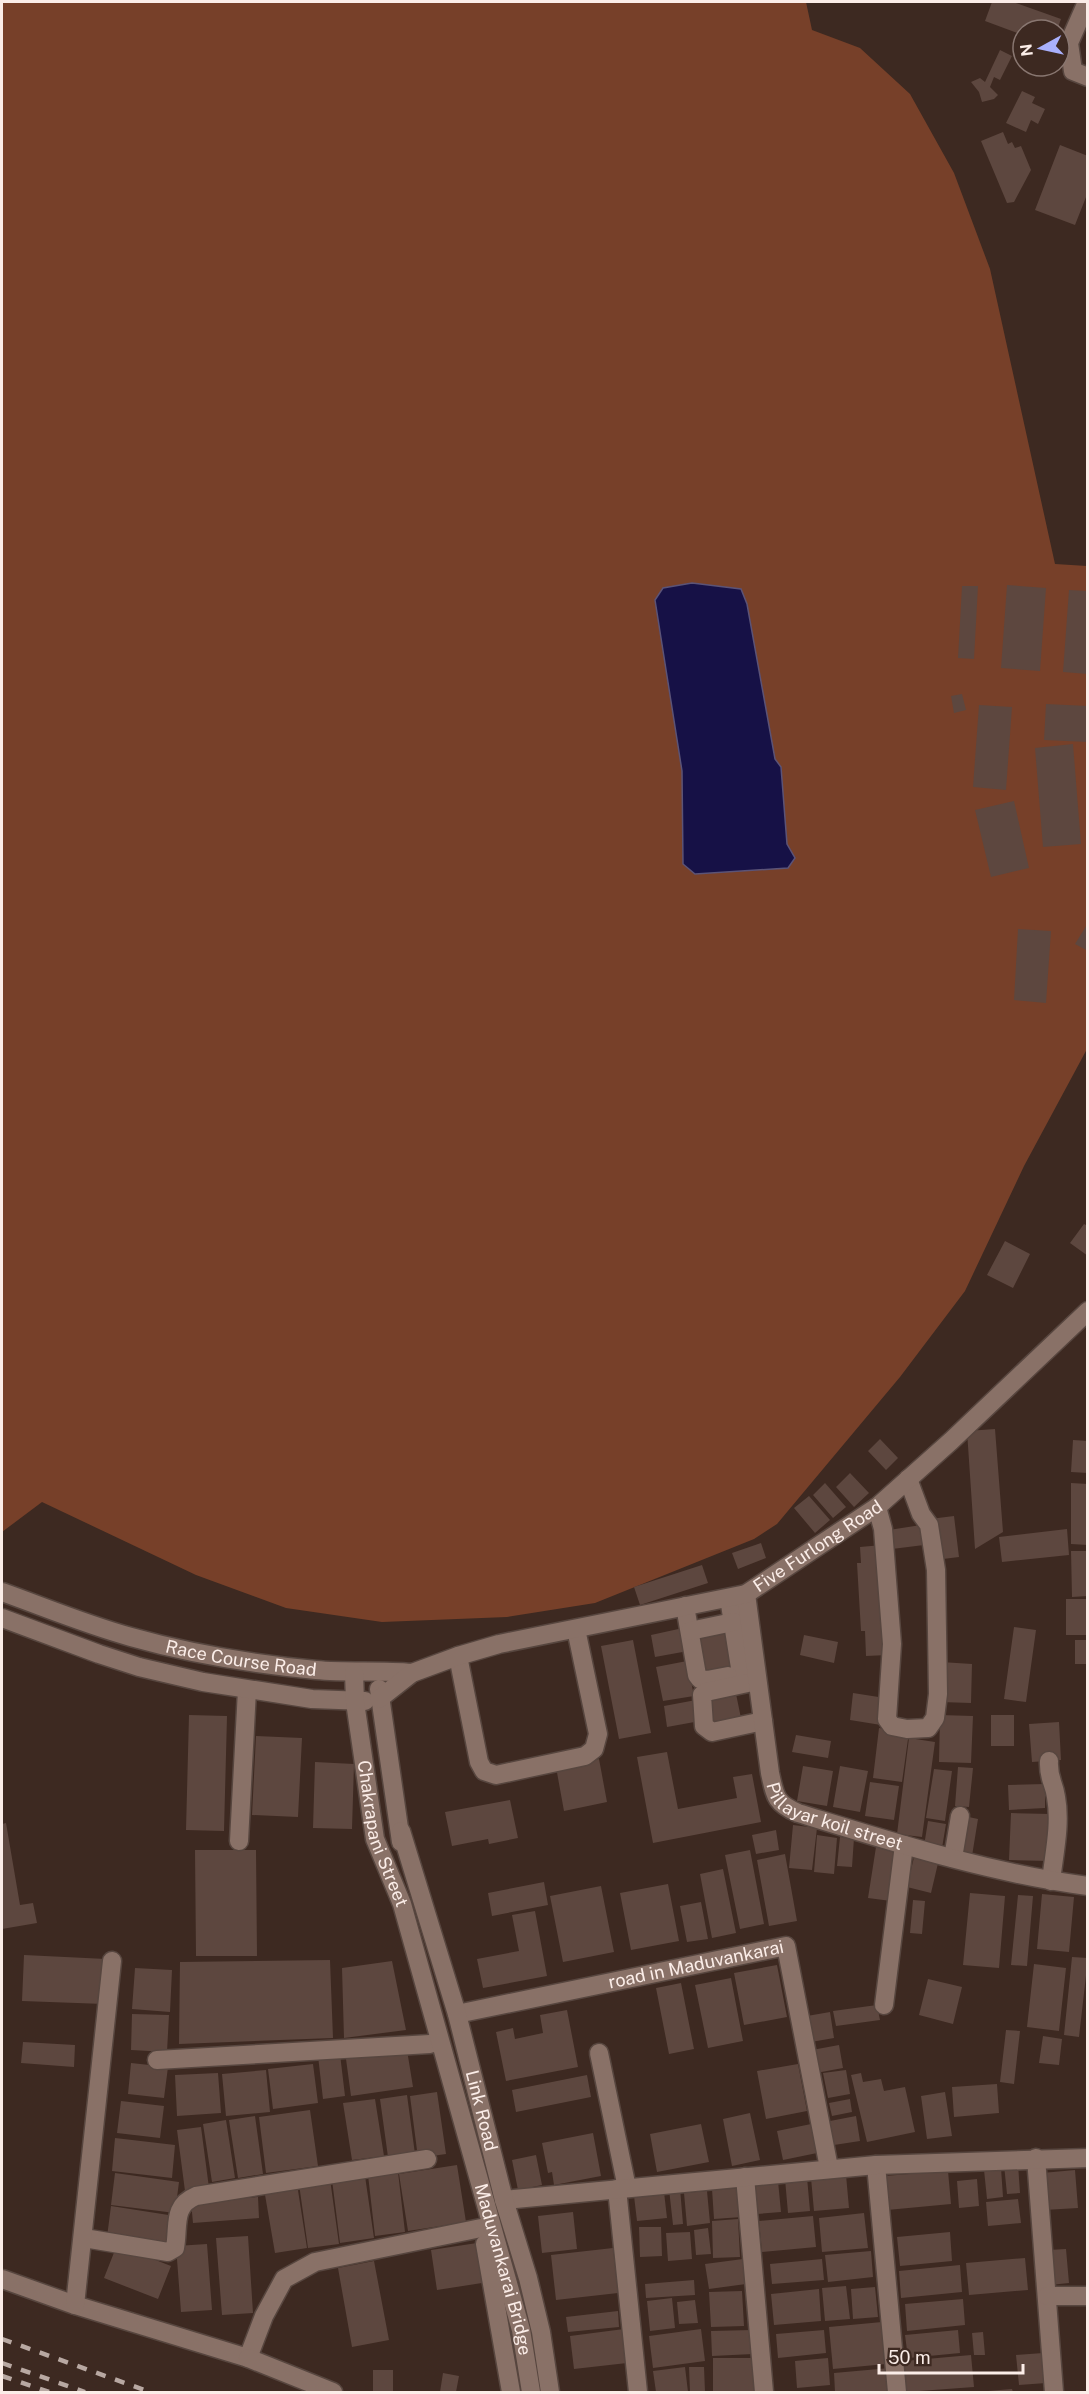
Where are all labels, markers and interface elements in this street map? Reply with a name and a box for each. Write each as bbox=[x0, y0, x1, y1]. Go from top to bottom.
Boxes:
north arrow bbox=[1011, 18, 1071, 78]
text: N bbox=[1016, 42, 1037, 58]
street label: Five Furlong Road bbox=[749, 1495, 886, 1596]
street label: Race Course Road bbox=[164, 1635, 318, 1680]
street label: Chakrapani Street bbox=[354, 1759, 413, 1910]
street label: Pillayar koil street bbox=[762, 1780, 905, 1854]
street label: road in Maduvankarai bbox=[606, 1936, 785, 1992]
street label: Link Road bbox=[462, 2068, 502, 2153]
street label: Maduvankarai Bridge bbox=[471, 2181, 536, 2357]
scale bar bbox=[879, 2337, 1023, 2375]
text: 50 m bbox=[888, 2347, 931, 2368]

